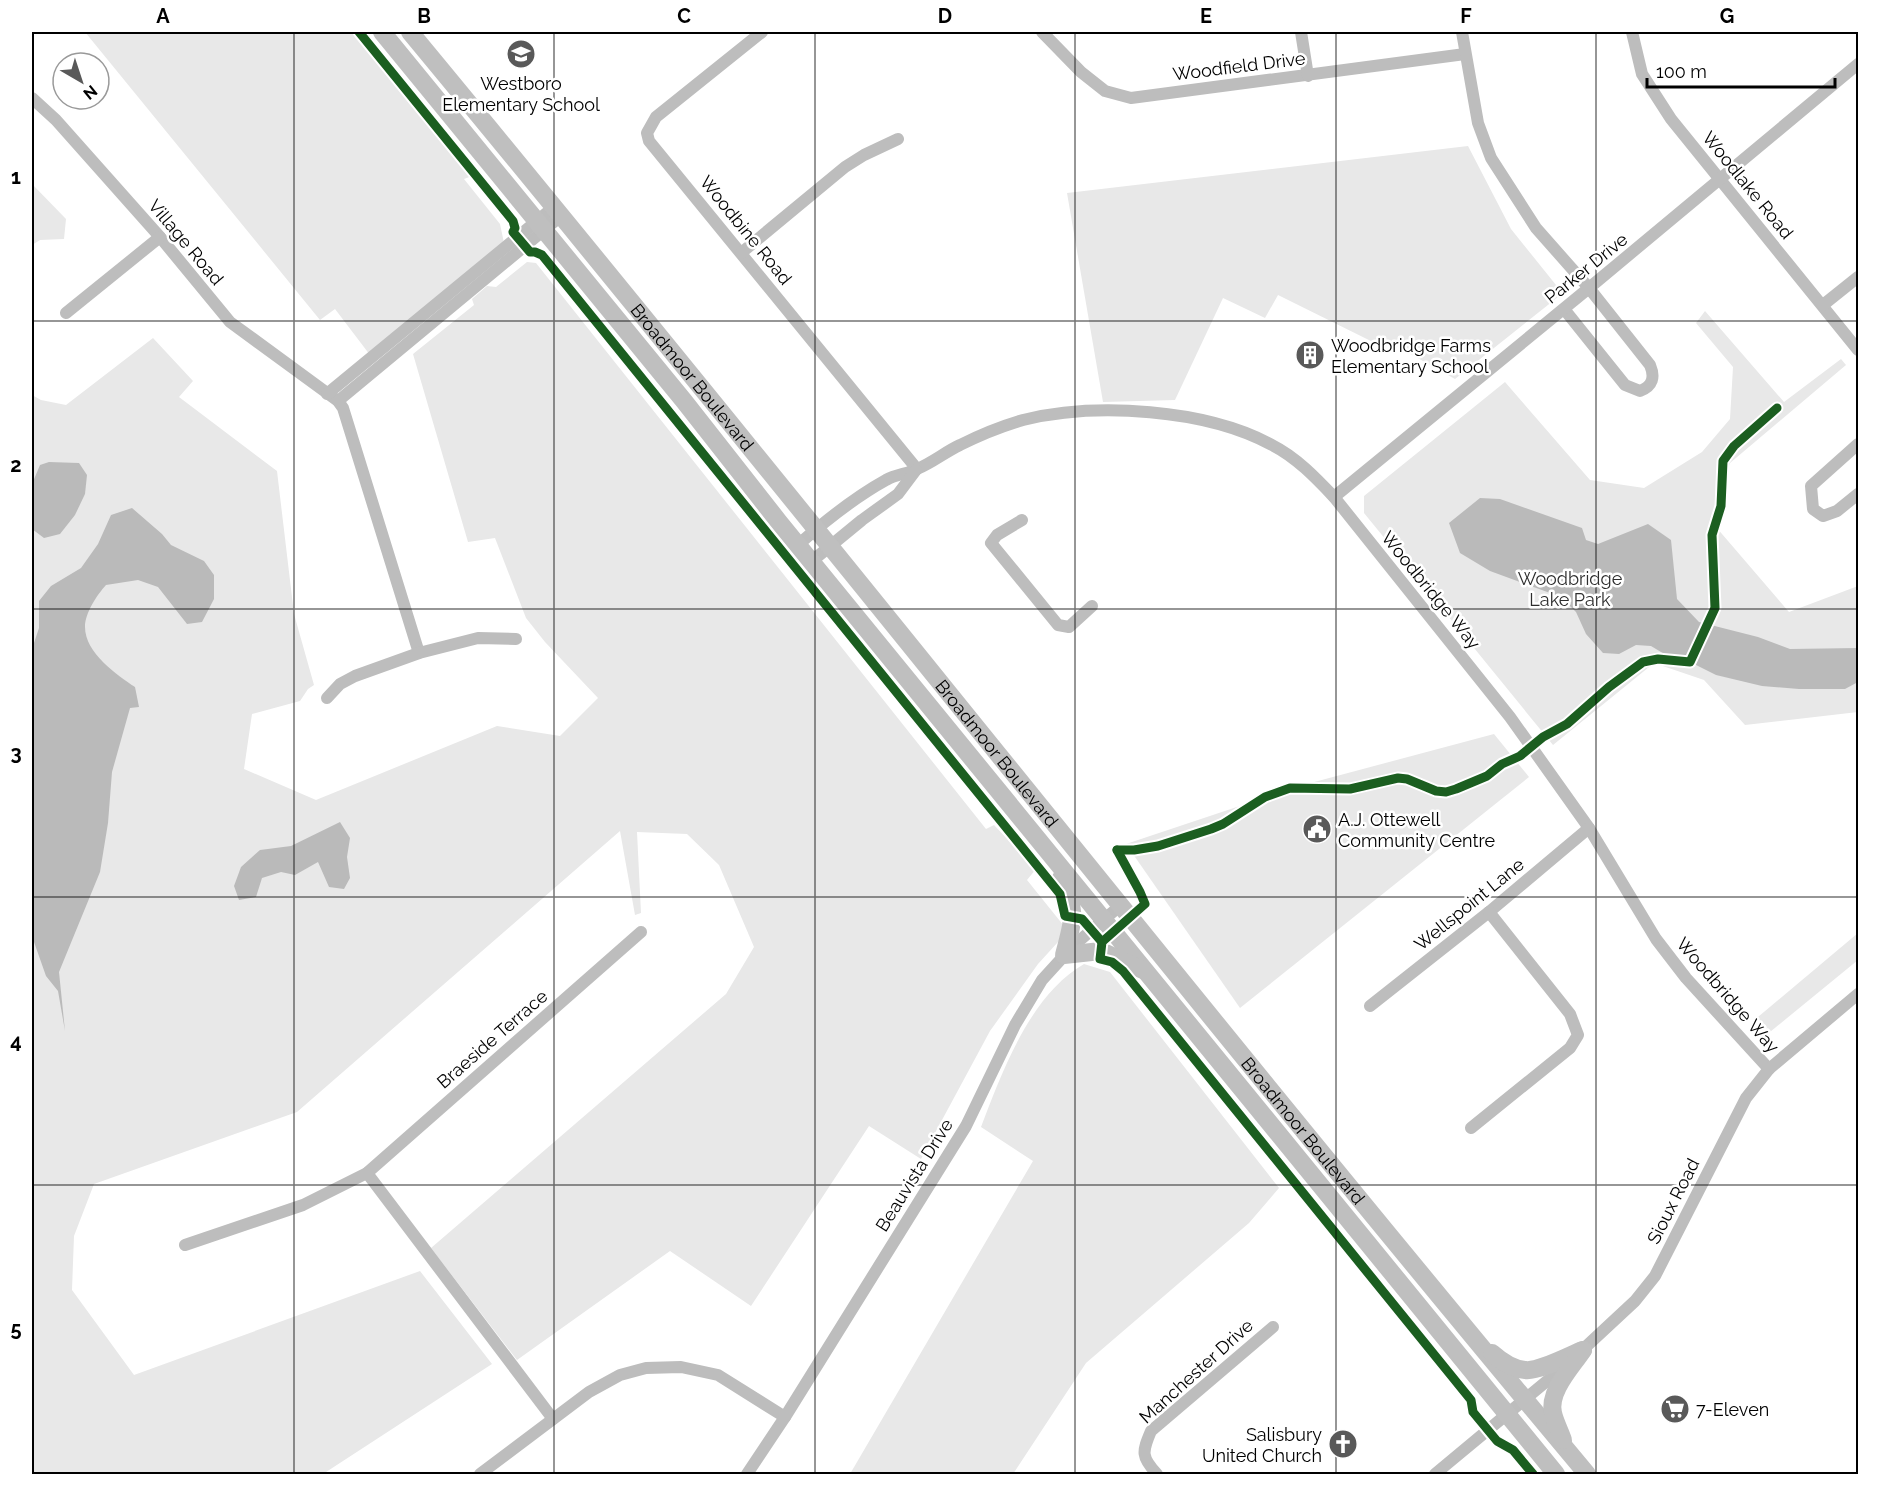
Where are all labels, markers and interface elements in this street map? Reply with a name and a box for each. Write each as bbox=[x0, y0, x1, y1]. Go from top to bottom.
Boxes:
text: A bbox=[156, 4, 170, 28]
text: B bbox=[417, 4, 431, 28]
text: C bbox=[677, 4, 691, 28]
text: D bbox=[938, 4, 952, 28]
text: E bbox=[1200, 4, 1212, 28]
text: F bbox=[1460, 4, 1472, 28]
text: G bbox=[1720, 4, 1734, 28]
school or university icon: Westboro Elementary School bbox=[505, 38, 537, 70]
street label: Woodfield Drive bbox=[1171, 47, 1307, 85]
north arrow bbox=[51, 51, 111, 111]
scale bar bbox=[1647, 51, 1834, 89]
text: 100 m bbox=[1656, 61, 1707, 82]
place label: Westboro Elementary School bbox=[442, 73, 600, 115]
text: N bbox=[79, 81, 101, 103]
street label: Woodlake Road bbox=[1698, 127, 1798, 243]
text: 1 bbox=[11, 165, 21, 189]
street label: Woodbine Road bbox=[696, 171, 796, 289]
street label: Village Road bbox=[144, 195, 228, 289]
street label: Parker Drive bbox=[1540, 228, 1632, 308]
street label: Broadmoor Boulevard bbox=[627, 299, 759, 455]
place label: Woodbridge Farms Elementary School bbox=[1331, 335, 1491, 377]
building icon: Woodbridge Farms Elementary School bbox=[1294, 339, 1326, 371]
text: 2 bbox=[10, 453, 22, 477]
street label: Woodbridge Way bbox=[1377, 527, 1485, 653]
park label: Woodbridge Lake Park bbox=[1518, 568, 1623, 610]
street label: Broadmoor Boulevard bbox=[931, 675, 1063, 831]
text: 3 bbox=[10, 741, 22, 765]
place label: A.J. Ottewell Community Centre bbox=[1338, 809, 1496, 851]
public building icon: A.J. Ottewell Community Centre bbox=[1301, 813, 1333, 845]
street label: Wellspoint Lane bbox=[1410, 853, 1528, 955]
street label: Woodbridge Way bbox=[1672, 933, 1784, 1057]
street label: Braeside Terrace bbox=[433, 985, 552, 1093]
text: 4 bbox=[10, 1029, 22, 1053]
street label: Broadmoor Boulevard bbox=[1237, 1053, 1370, 1208]
street label: Beauvista Drive bbox=[871, 1115, 957, 1235]
street label: Sioux Road bbox=[1643, 1155, 1703, 1247]
street label: Manchester Drive bbox=[1135, 1314, 1257, 1427]
text: 5 bbox=[10, 1317, 22, 1341]
supermarket icon: 7-Eleven bbox=[1659, 1393, 1691, 1425]
place label: 7-Eleven bbox=[1696, 1399, 1769, 1420]
place label: Salisbury United Church bbox=[1202, 1424, 1322, 1466]
church icon: Salisbury United Church bbox=[1327, 1428, 1359, 1460]

